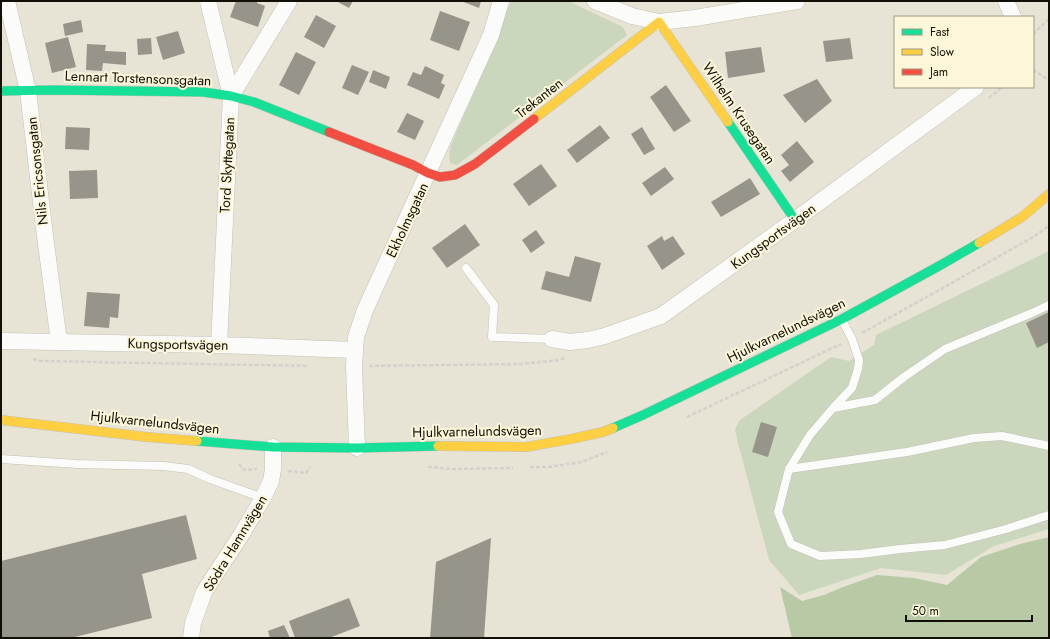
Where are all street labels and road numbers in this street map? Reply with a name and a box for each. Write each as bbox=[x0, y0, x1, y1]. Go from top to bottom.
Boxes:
street label: Wilhelm Krusegatan bbox=[698, 58, 780, 168]
street label: Lennart Torstensonsgatan bbox=[64, 65, 212, 91]
street label: Trekanten bbox=[511, 73, 567, 123]
street label: Nils Ericsonsgatan bbox=[21, 116, 53, 226]
street label: Tord Skyttegatan bbox=[215, 117, 239, 213]
street label: Ekholmsgatan bbox=[381, 179, 433, 261]
street label: Kungsportsvägen bbox=[726, 198, 820, 274]
street label: Hjulkvarnelundsvägen bbox=[723, 293, 849, 367]
street label: Kungsportsvägen bbox=[127, 333, 229, 355]
street label: Hjulkvarnelundsvägen bbox=[89, 405, 221, 439]
street label: Hjulkvarnelundsvägen bbox=[412, 420, 542, 442]
street label: Södra Hamnvägen bbox=[198, 491, 272, 595]

